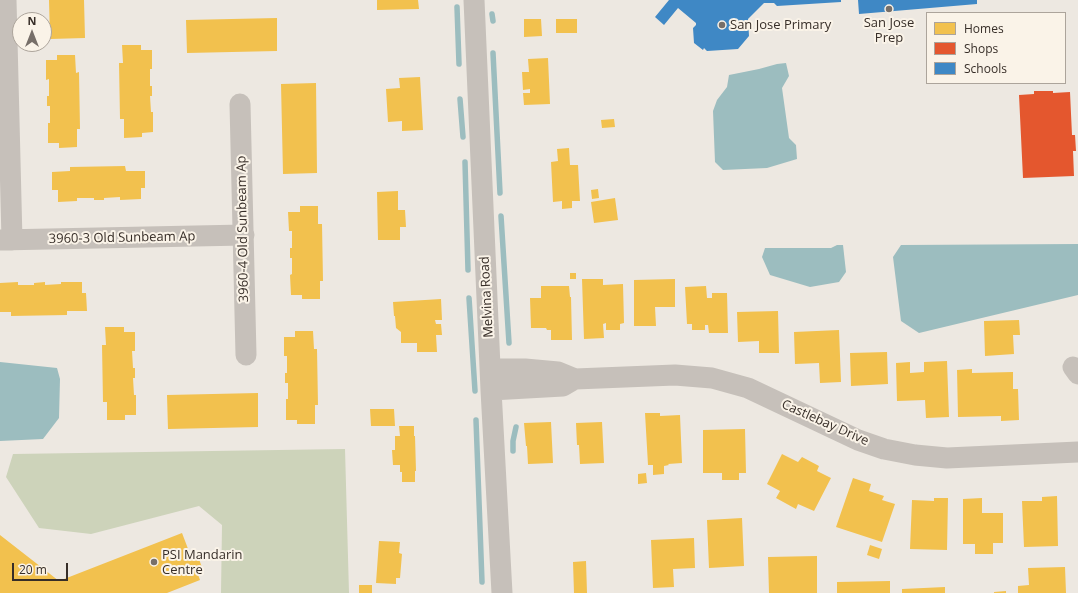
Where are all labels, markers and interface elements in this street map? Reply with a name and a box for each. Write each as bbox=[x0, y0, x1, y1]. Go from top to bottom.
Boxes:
marker: San Jose Prep bbox=[884, 4, 894, 14]
north arrow bbox=[12, 12, 52, 52]
legend bbox=[926, 12, 1066, 84]
text: N bbox=[28, 13, 36, 28]
place label: San Jose Prep bbox=[864, 15, 914, 46]
place label: San Jose Primary bbox=[730, 17, 831, 33]
marker: San Jose Primary bbox=[717, 20, 727, 30]
text: Homes bbox=[964, 20, 1004, 37]
text: Shops bbox=[964, 40, 998, 57]
text: Schools bbox=[964, 60, 1007, 77]
street label: 3960-4 Old Sunbeam Ap bbox=[234, 156, 252, 302]
street label: 3960-3 Old Sunbeam Ap bbox=[49, 229, 195, 247]
street label: Melvina Road bbox=[477, 256, 497, 338]
street label: Castlebay Drive bbox=[779, 397, 871, 449]
place label: PSI Mandarin Centre bbox=[162, 547, 243, 578]
scale bar bbox=[14, 555, 70, 581]
marker: PSI Mandarin Centre bbox=[149, 557, 159, 567]
text: 20 m bbox=[19, 561, 47, 578]

